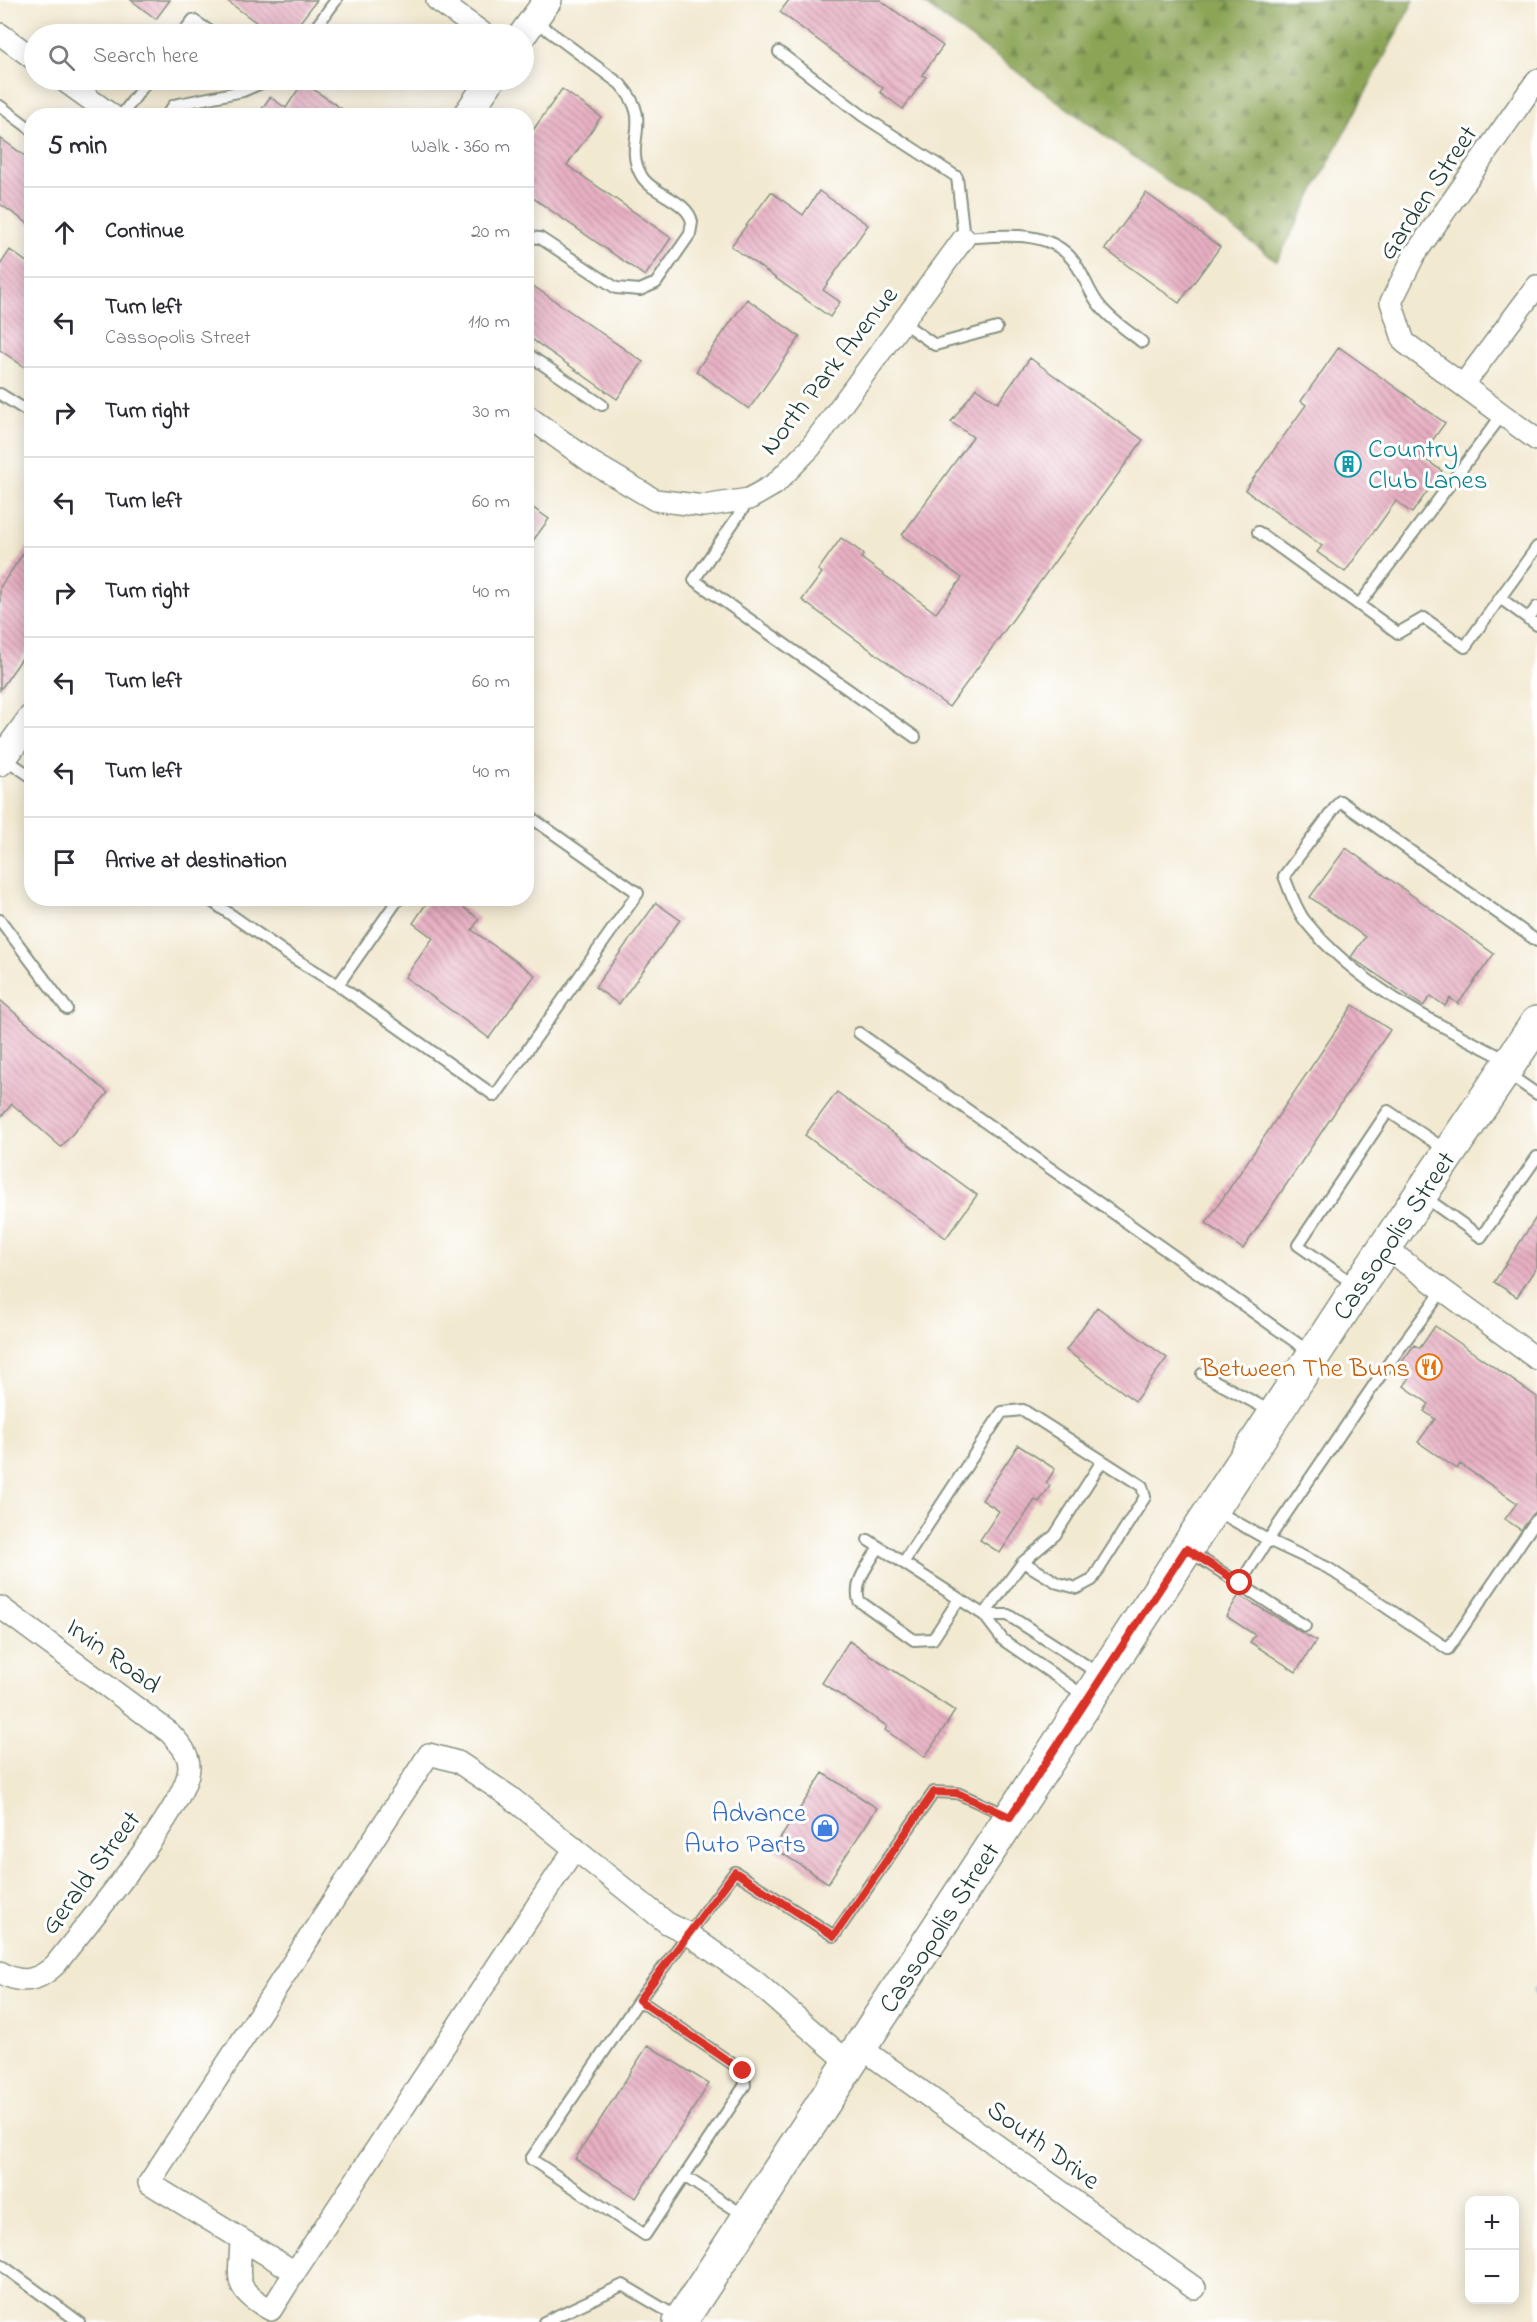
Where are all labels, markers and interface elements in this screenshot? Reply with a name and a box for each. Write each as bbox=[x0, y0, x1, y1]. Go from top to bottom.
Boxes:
search box bbox=[24, 24, 534, 90]
icon: search bbox=[45, 41, 78, 74]
text: Search here bbox=[93, 41, 198, 73]
street label: Garden Street bbox=[1369, 118, 1489, 269]
text: 5 min bbox=[48, 128, 107, 166]
text: Walk · 360 m bbox=[411, 133, 510, 162]
icon: ahead bbox=[48, 216, 81, 249]
text: Continue bbox=[105, 216, 184, 248]
text: 20 m bbox=[471, 218, 510, 247]
street label: North Park Avenue bbox=[751, 278, 909, 465]
text: Turn left bbox=[105, 292, 182, 324]
icon: left bbox=[48, 306, 81, 339]
text: 110 m bbox=[468, 308, 510, 337]
text: Cassopolis Street bbox=[105, 324, 251, 353]
icon: right bbox=[48, 396, 81, 429]
text: Turn right bbox=[105, 396, 190, 428]
text: 30 m bbox=[473, 398, 510, 427]
place label: Country Club Lanes bbox=[1368, 431, 1487, 501]
building icon: Country Club Lanes bbox=[1333, 449, 1363, 479]
icon: left bbox=[48, 486, 81, 519]
text: Turn left bbox=[105, 486, 182, 518]
text: 60 m bbox=[472, 488, 510, 517]
icon: right bbox=[48, 576, 81, 609]
text: Turn right bbox=[105, 576, 190, 608]
text: 40 m bbox=[473, 578, 510, 607]
icon: left bbox=[48, 666, 81, 699]
text: Turn left bbox=[105, 666, 182, 698]
text: 60 m bbox=[472, 668, 510, 697]
icon: left bbox=[48, 756, 81, 789]
text: Turn left bbox=[105, 756, 182, 788]
text: 40 m bbox=[473, 758, 510, 787]
icon: arrive bbox=[48, 846, 81, 879]
text: Arrive at destination bbox=[105, 846, 287, 878]
street label: Cassopolis Street bbox=[1324, 1144, 1467, 1329]
place label: Between The Buns bbox=[1200, 1350, 1410, 1389]
restaurant icon: Between The Buns bbox=[1414, 1352, 1444, 1382]
route start bbox=[1226, 1569, 1252, 1595]
street label: Irvin Road bbox=[57, 1609, 168, 1705]
place label: Advance Auto Parts bbox=[684, 1795, 807, 1865]
street label: Gerald Street bbox=[32, 1803, 152, 1944]
shop icon: Advance Auto Parts bbox=[810, 1813, 840, 1843]
street label: Cassopolis Street bbox=[870, 1835, 1011, 2022]
route end bbox=[729, 2057, 755, 2083]
street label: South Drive bbox=[978, 2092, 1108, 2201]
map controls bbox=[1465, 2196, 1519, 2304]
button: + bbox=[1465, 2196, 1519, 2250]
button: − bbox=[1465, 2250, 1519, 2304]

